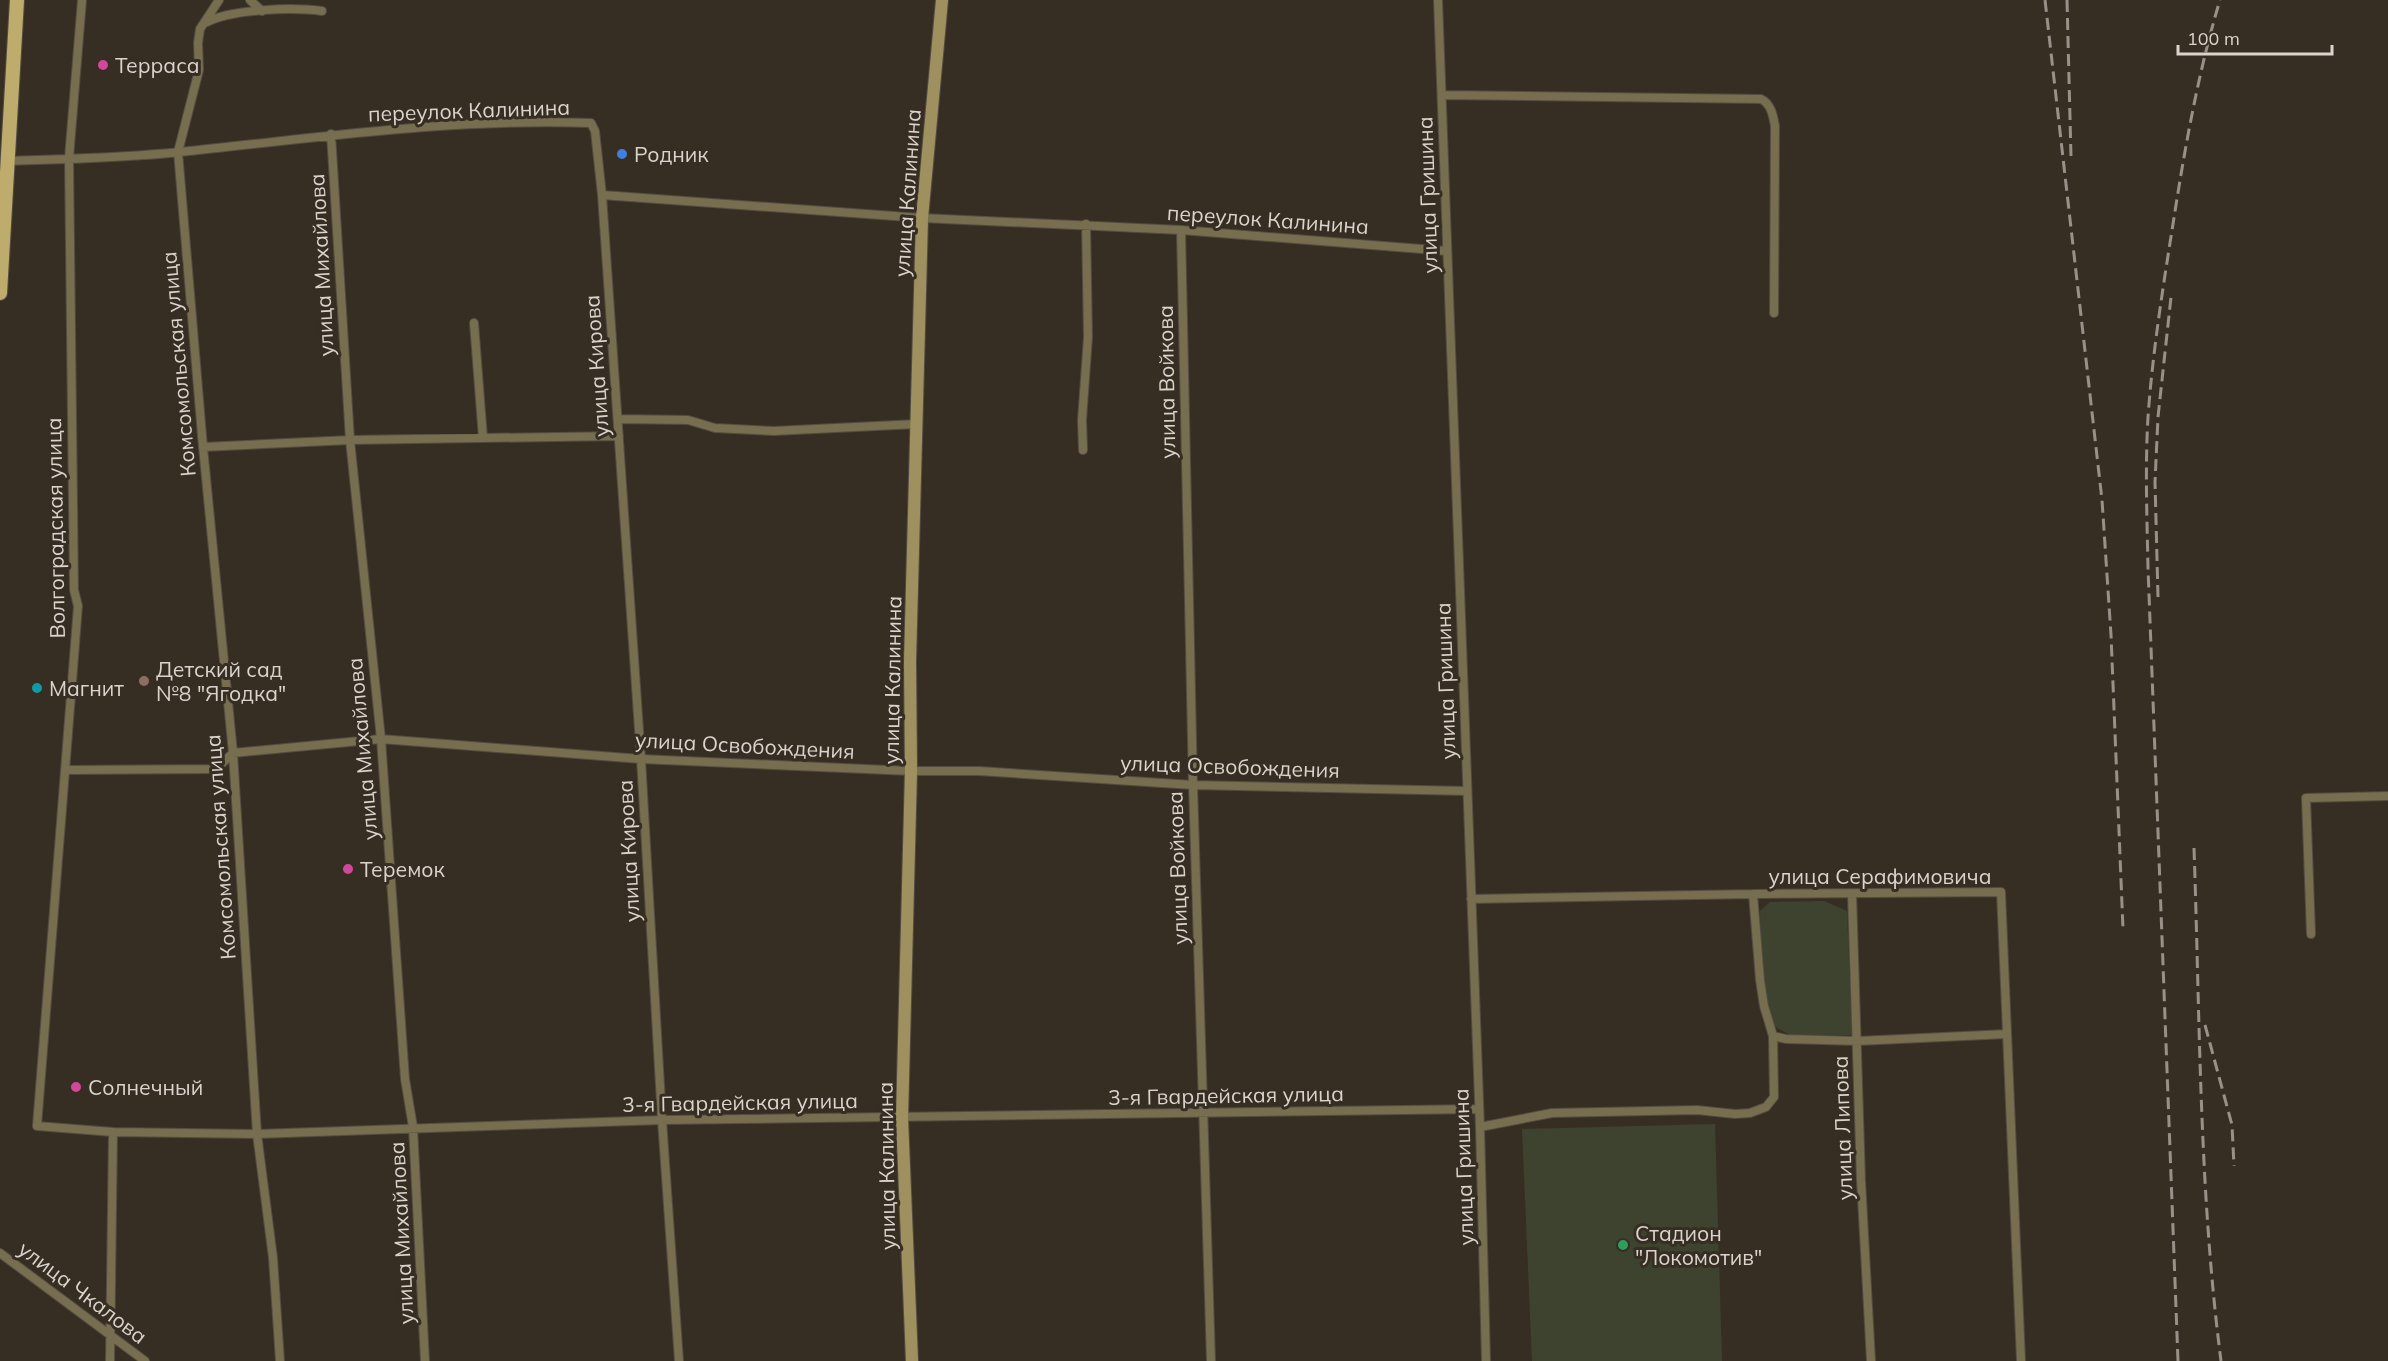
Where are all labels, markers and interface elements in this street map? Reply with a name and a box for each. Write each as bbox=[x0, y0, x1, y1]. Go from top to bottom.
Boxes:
scale bar bbox=[2178, 18, 2332, 56]
text: 100 m bbox=[2187, 27, 2240, 50]
place label: Терраса bbox=[115, 52, 200, 78]
marker: Терраса bbox=[96, 58, 110, 72]
street label: переулок Калинина bbox=[367, 93, 571, 127]
street label: улица Калинина bbox=[888, 108, 926, 278]
street label: улица Гришина bbox=[1411, 116, 1443, 274]
place label: Родник bbox=[634, 141, 709, 167]
marker: Родник bbox=[615, 147, 629, 161]
street label: улица Михайлова bbox=[303, 173, 339, 357]
street label: переулок Калинина bbox=[1166, 199, 1370, 239]
street label: Комсомольская улица bbox=[155, 250, 201, 478]
street label: улица Кирова bbox=[578, 294, 614, 438]
street label: улица Войкова bbox=[1152, 305, 1180, 459]
street label: Волгоградская улица bbox=[40, 417, 70, 639]
street label: улица Калинина bbox=[878, 596, 906, 764]
street label: улица Гришина bbox=[1429, 602, 1461, 760]
place label: Детский сад №8 "Ягодка" bbox=[156, 656, 286, 706]
street label: улица Михайлова bbox=[341, 657, 383, 841]
marker: Детский сад №8 "Ягодка" bbox=[137, 674, 151, 688]
place label: Магнит bbox=[49, 675, 124, 701]
marker: Магнит bbox=[30, 681, 44, 695]
street label: улица Освобождения bbox=[635, 726, 855, 764]
street label: Комсомольская улица bbox=[199, 734, 241, 960]
street label: улица Освобождения bbox=[1120, 749, 1340, 783]
street label: улица Кирова bbox=[611, 779, 645, 923]
street label: улица Войкова bbox=[1161, 791, 1193, 945]
place label: Теремок bbox=[360, 856, 445, 882]
marker: Теремок bbox=[341, 862, 355, 876]
street label: улица Серафимовича bbox=[1769, 863, 1991, 889]
street label: улица Липова bbox=[1826, 1055, 1858, 1201]
place label: Солнечный bbox=[88, 1074, 203, 1100]
marker: Солнечный bbox=[69, 1080, 83, 1094]
street label: 3-я Гвардейская улица bbox=[1108, 1080, 1344, 1110]
street label: улица Калинина bbox=[872, 1082, 900, 1250]
street label: 3-я Гвардейская улица bbox=[622, 1087, 858, 1117]
street label: улица Гришина bbox=[1447, 1088, 1479, 1246]
street label: улица Михайлова bbox=[383, 1141, 419, 1325]
place label: Стадион "Локомотив" bbox=[1635, 1220, 1762, 1270]
street label: улица Чкалова bbox=[14, 1235, 152, 1349]
marker: Стадион "Локомотив" bbox=[1616, 1238, 1630, 1252]

